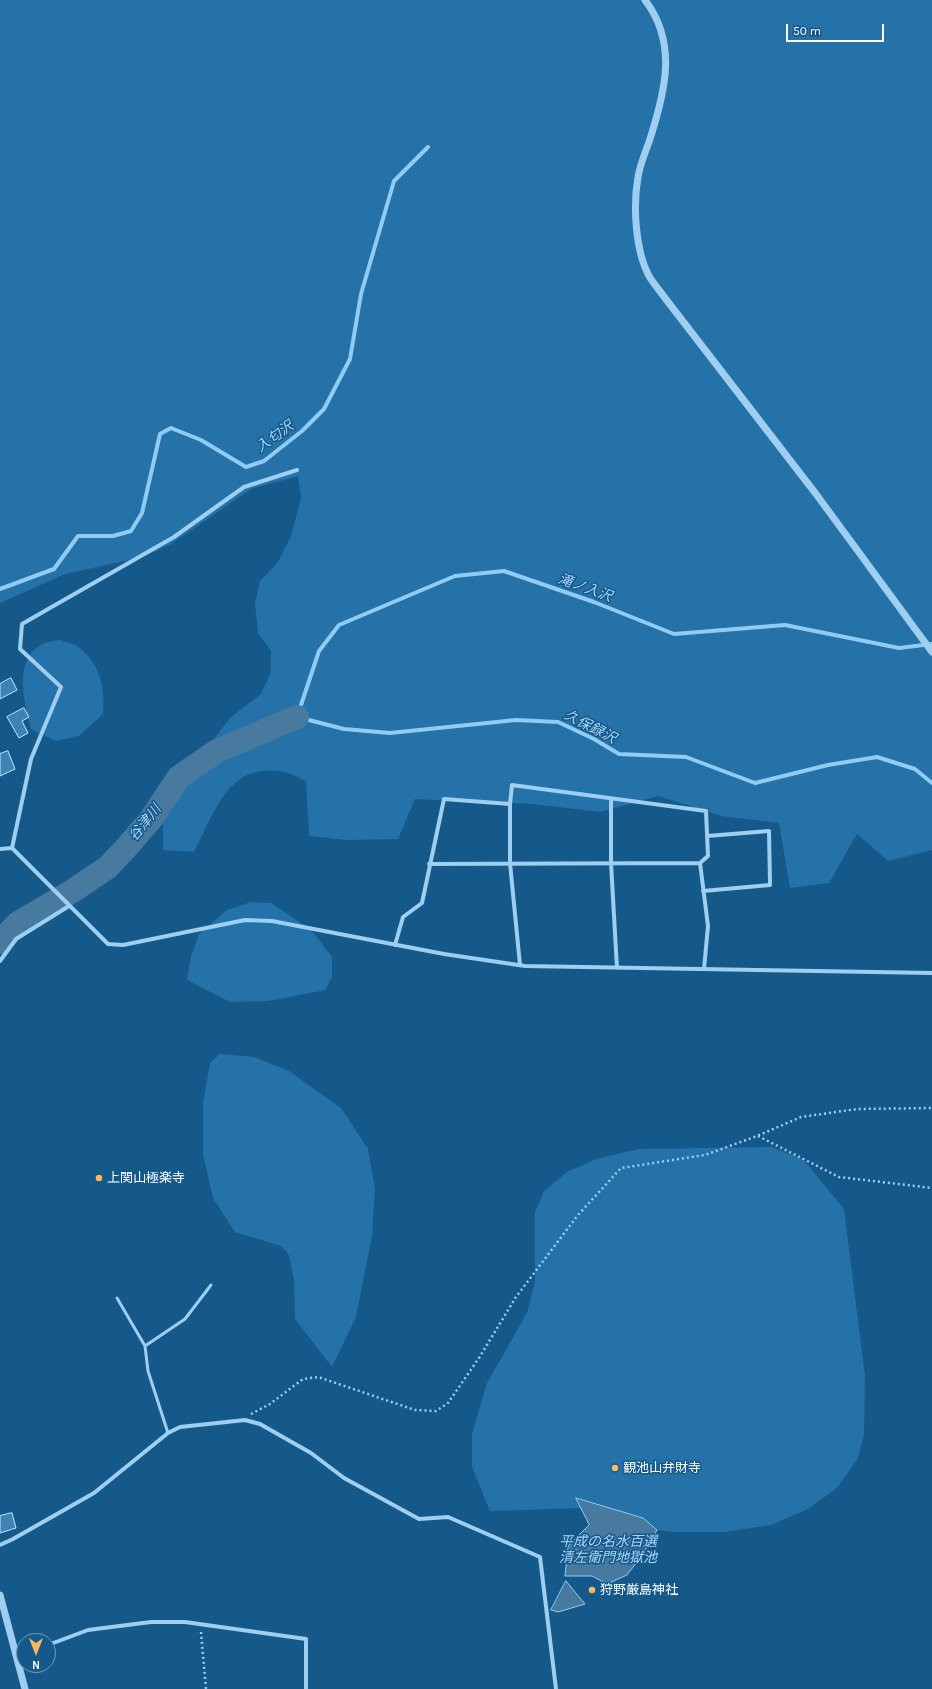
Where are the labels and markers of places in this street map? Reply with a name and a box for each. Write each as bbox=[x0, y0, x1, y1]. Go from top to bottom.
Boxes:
place label: 上関山極楽寺 bbox=[107, 1170, 185, 1186]
marker: 上関山極楽寺 bbox=[94, 1173, 104, 1183]
place label: 観池山弁財寺 bbox=[623, 1460, 701, 1476]
marker: 観池山弁財寺 bbox=[610, 1463, 620, 1473]
place label: 狩野厳島神社 bbox=[600, 1582, 678, 1598]
marker: 狩野厳島神社 bbox=[587, 1585, 597, 1595]

